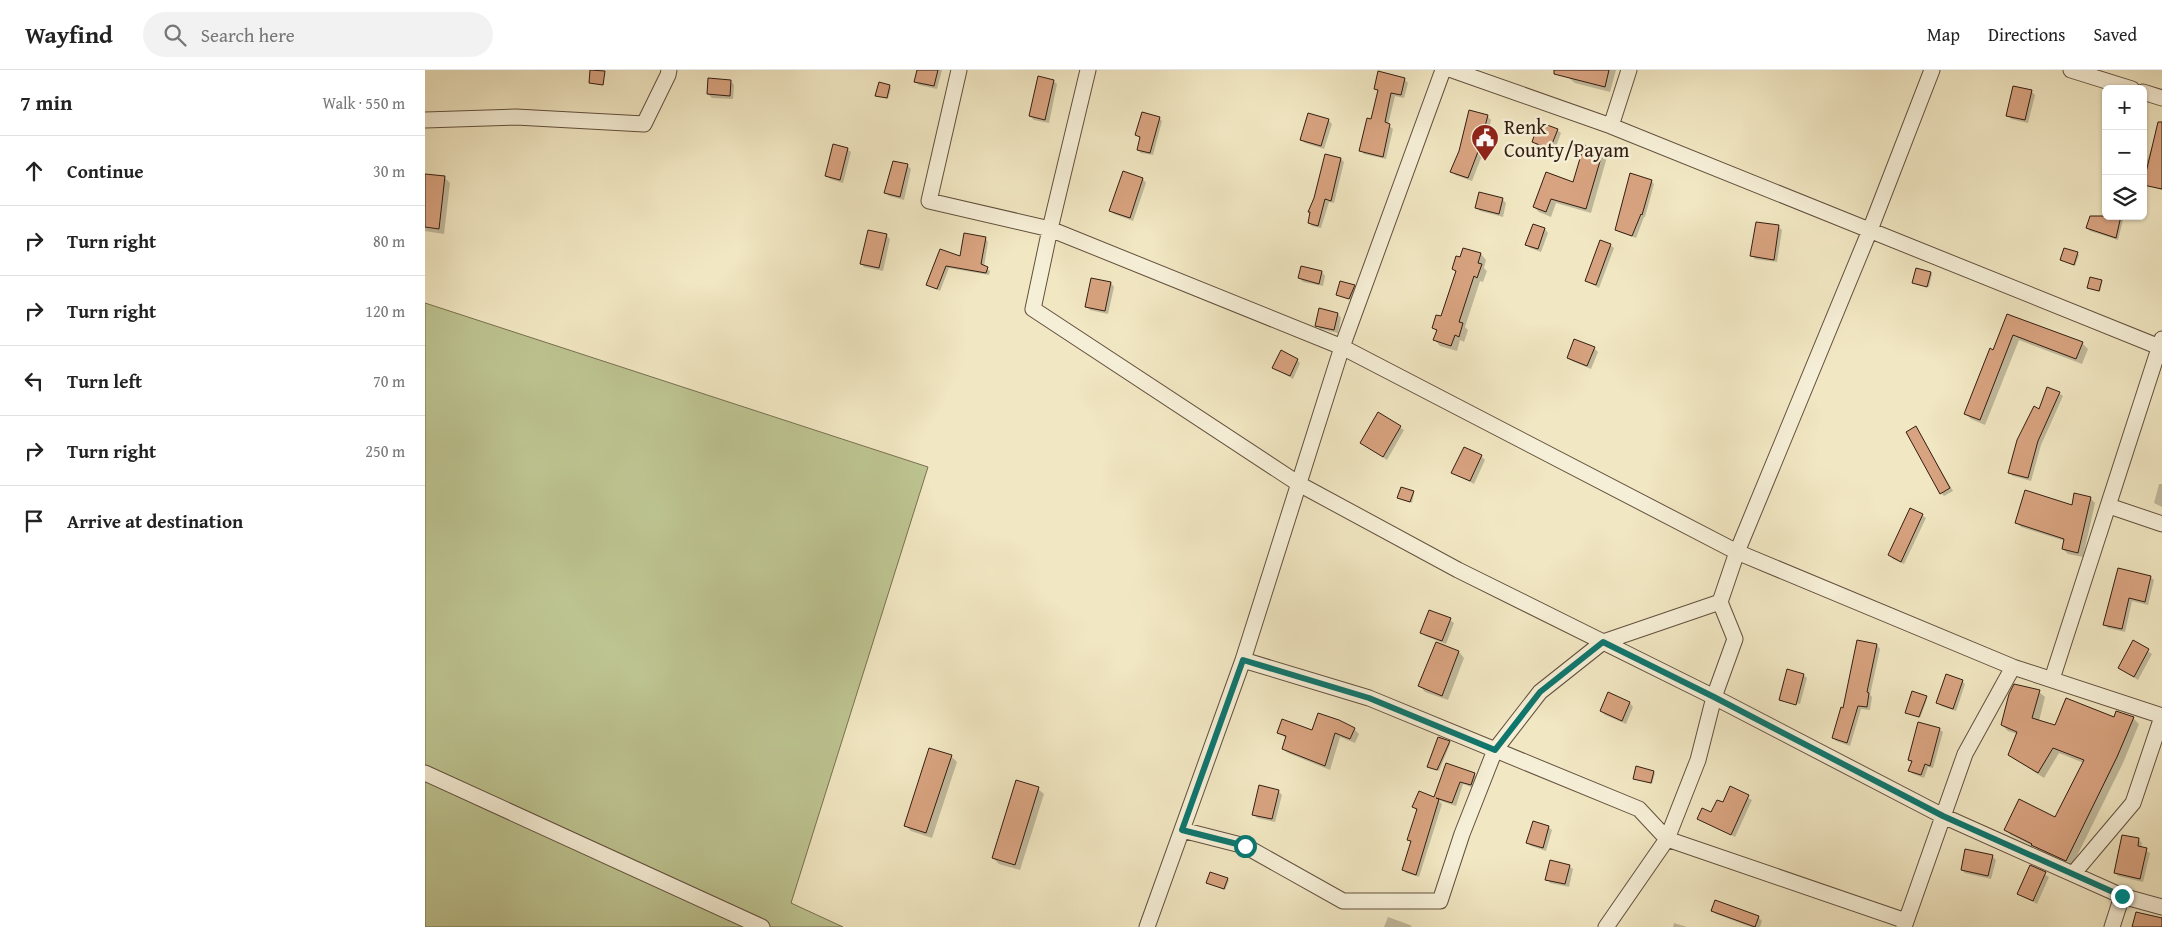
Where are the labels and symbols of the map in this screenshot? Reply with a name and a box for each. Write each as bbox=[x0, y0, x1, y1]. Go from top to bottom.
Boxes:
place label: Renk County/Payam bbox=[1504, 112, 1630, 164]
public building icon: Renk County/Payam bbox=[1470, 123, 1500, 162]
route start bbox=[1234, 835, 1257, 858]
route end bbox=[2111, 885, 2134, 908]

